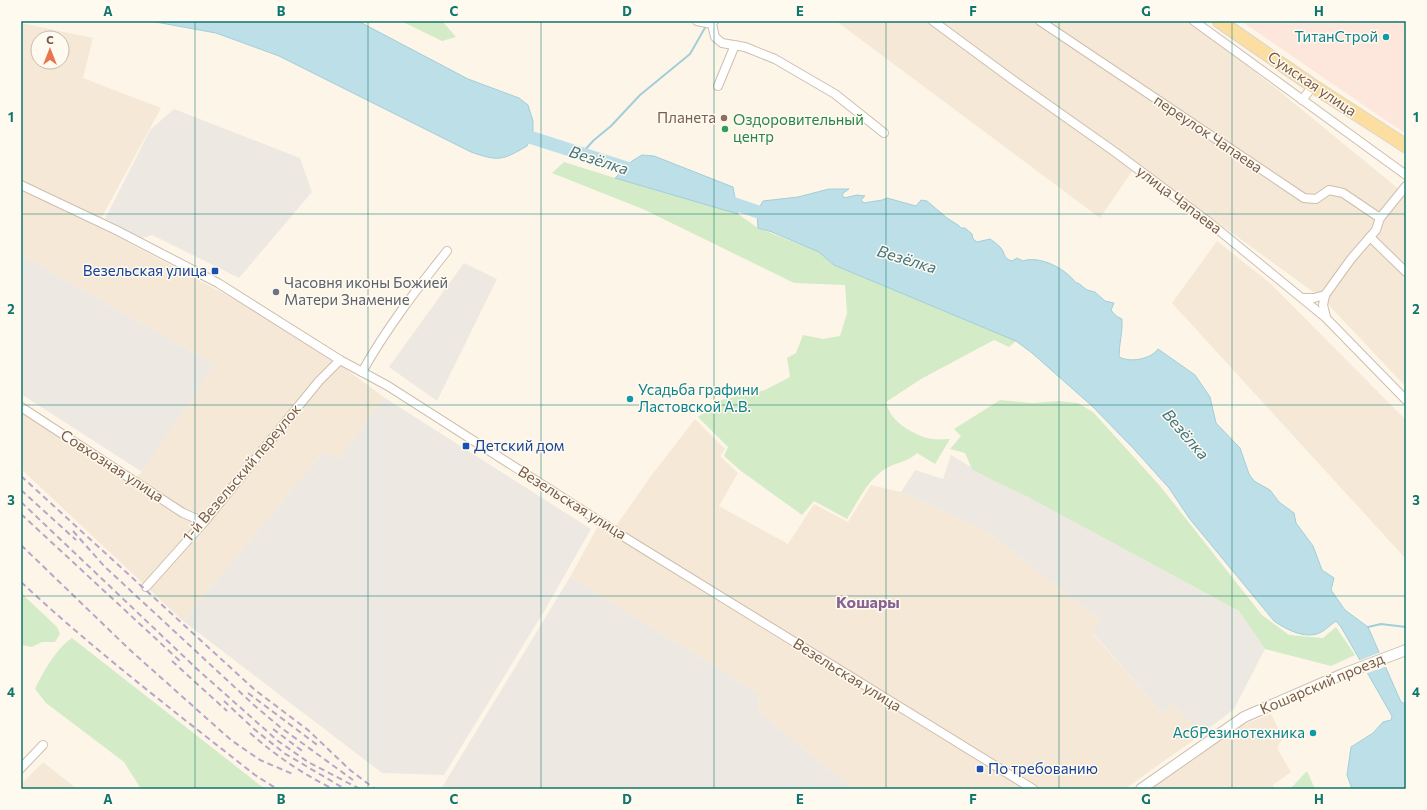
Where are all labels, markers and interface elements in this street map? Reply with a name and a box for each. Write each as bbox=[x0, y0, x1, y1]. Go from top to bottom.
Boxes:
text: A bbox=[103, 3, 113, 19]
text: B bbox=[277, 3, 286, 19]
text: C bbox=[450, 3, 459, 19]
text: D bbox=[622, 3, 632, 19]
text: E bbox=[796, 3, 804, 19]
text: F bbox=[969, 3, 977, 19]
text: G bbox=[1141, 3, 1151, 19]
text: H bbox=[1314, 3, 1324, 19]
place label: ТитанСтрой bbox=[1294, 27, 1378, 45]
north arrow bbox=[30, 30, 70, 70]
marker: ТитанСтрой bbox=[1381, 32, 1391, 42]
text: С bbox=[46, 33, 54, 46]
street label: Сумская улица bbox=[1265, 47, 1360, 120]
street label: переулок Чапаева bbox=[1151, 90, 1266, 176]
place label: Планета bbox=[657, 108, 716, 126]
text: 1 bbox=[8, 109, 14, 125]
text: 1 bbox=[1413, 109, 1419, 125]
place label: Оздоровительный центр bbox=[733, 110, 864, 145]
marker: Планета bbox=[719, 113, 729, 123]
marker: Оздоровительный центр bbox=[720, 124, 730, 134]
water label: Везёлка bbox=[567, 141, 631, 178]
street label: улица Чапаева bbox=[1134, 161, 1226, 237]
water label: Везёлка bbox=[875, 241, 939, 277]
place label: Везельская улица bbox=[83, 261, 207, 279]
marker: Везельская улица bbox=[210, 266, 220, 276]
place label: Часовня иконы Божией Матери Знамение bbox=[284, 273, 448, 308]
marker: Часовня иконы Божией Матери Знамение bbox=[271, 287, 281, 297]
text: 2 bbox=[7, 301, 15, 317]
text: 2 bbox=[1412, 301, 1420, 317]
place label: Усадьба графини Ластовской А.В. bbox=[638, 380, 759, 415]
marker: Усадьба графини Ластовской А.В. bbox=[625, 394, 635, 404]
street label: 1-й Везельский переулок bbox=[178, 400, 304, 545]
water label: Везёлка bbox=[1159, 404, 1214, 463]
street label: Совхозная улица bbox=[58, 425, 167, 505]
place label: Детский дом bbox=[474, 436, 565, 454]
marker: Детский дом bbox=[461, 441, 471, 451]
street label: Везельская улица bbox=[515, 462, 630, 543]
text: 3 bbox=[7, 492, 15, 508]
text: 3 bbox=[1412, 492, 1420, 508]
district label: Кошары bbox=[836, 592, 900, 611]
street label: Везельская улица bbox=[790, 634, 905, 715]
street label: Кошарский проезд bbox=[1257, 649, 1387, 717]
text: 4 bbox=[7, 684, 15, 700]
text: 4 bbox=[1412, 684, 1420, 700]
place label: АсбРезинотехника bbox=[1172, 723, 1305, 741]
marker: АсбРезинотехника bbox=[1308, 728, 1318, 738]
place label: По требованию bbox=[988, 759, 1098, 777]
marker: По требованию bbox=[975, 764, 985, 774]
text: A bbox=[103, 791, 113, 807]
text: B bbox=[277, 791, 286, 807]
text: C bbox=[450, 791, 459, 807]
text: D bbox=[622, 791, 632, 807]
text: E bbox=[796, 791, 804, 807]
text: F bbox=[969, 791, 977, 807]
text: G bbox=[1141, 791, 1151, 807]
text: H bbox=[1314, 791, 1324, 807]

